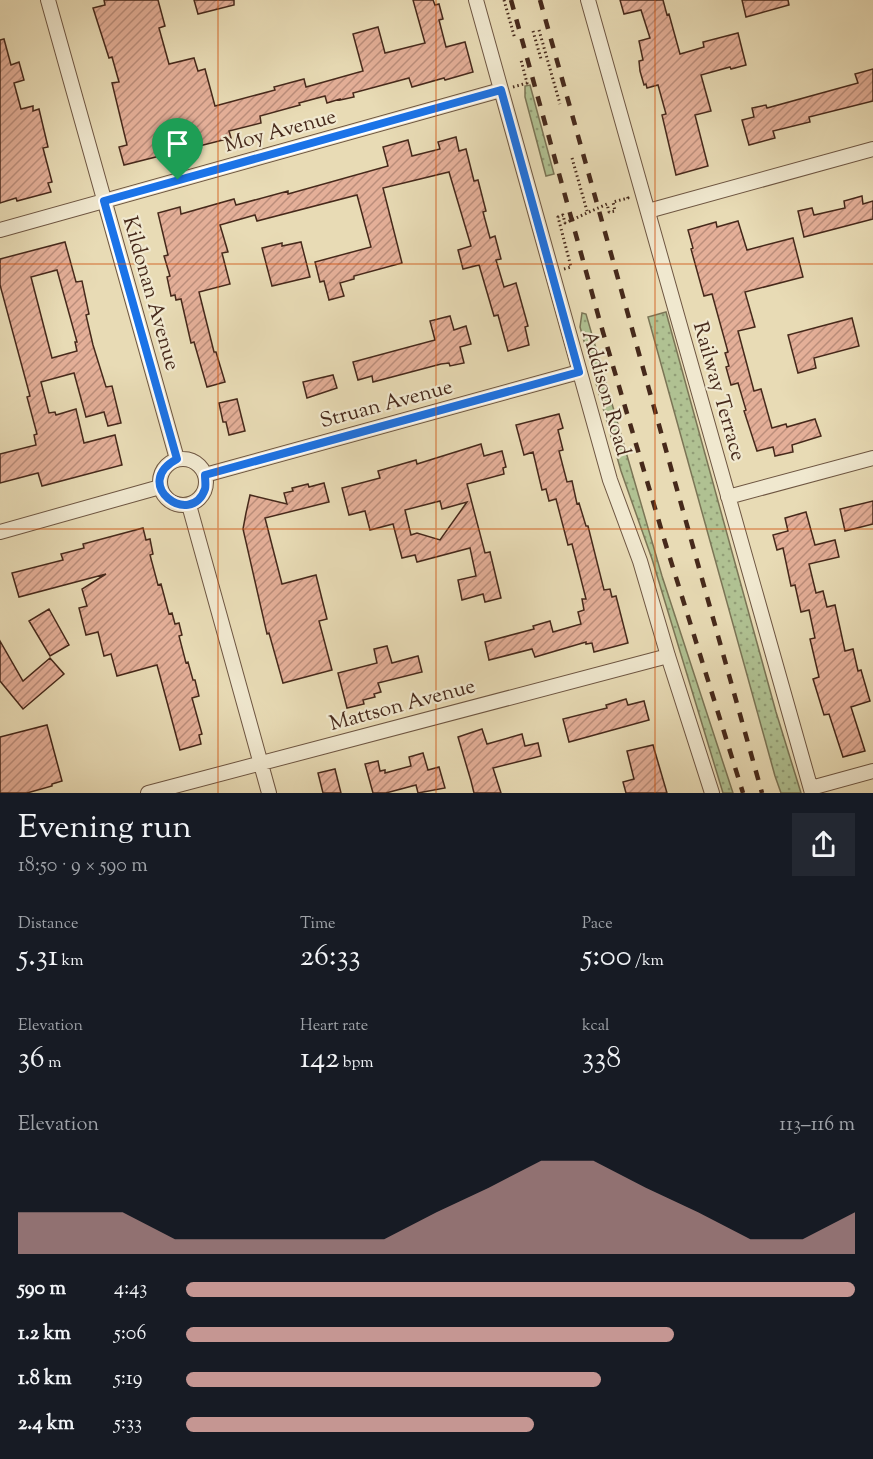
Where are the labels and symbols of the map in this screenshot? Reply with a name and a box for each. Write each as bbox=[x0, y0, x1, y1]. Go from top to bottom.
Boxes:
street label: Moy Avenue bbox=[221, 103, 340, 161]
pin bbox=[152, 118, 203, 180]
street label: Kildonan Avenue bbox=[114, 213, 186, 374]
street label: Railway Terrace bbox=[684, 318, 752, 465]
street label: Addison Road bbox=[573, 327, 637, 460]
street label: Struan Avenue bbox=[317, 373, 456, 437]
street label: Mattson Avenue bbox=[326, 672, 479, 740]

